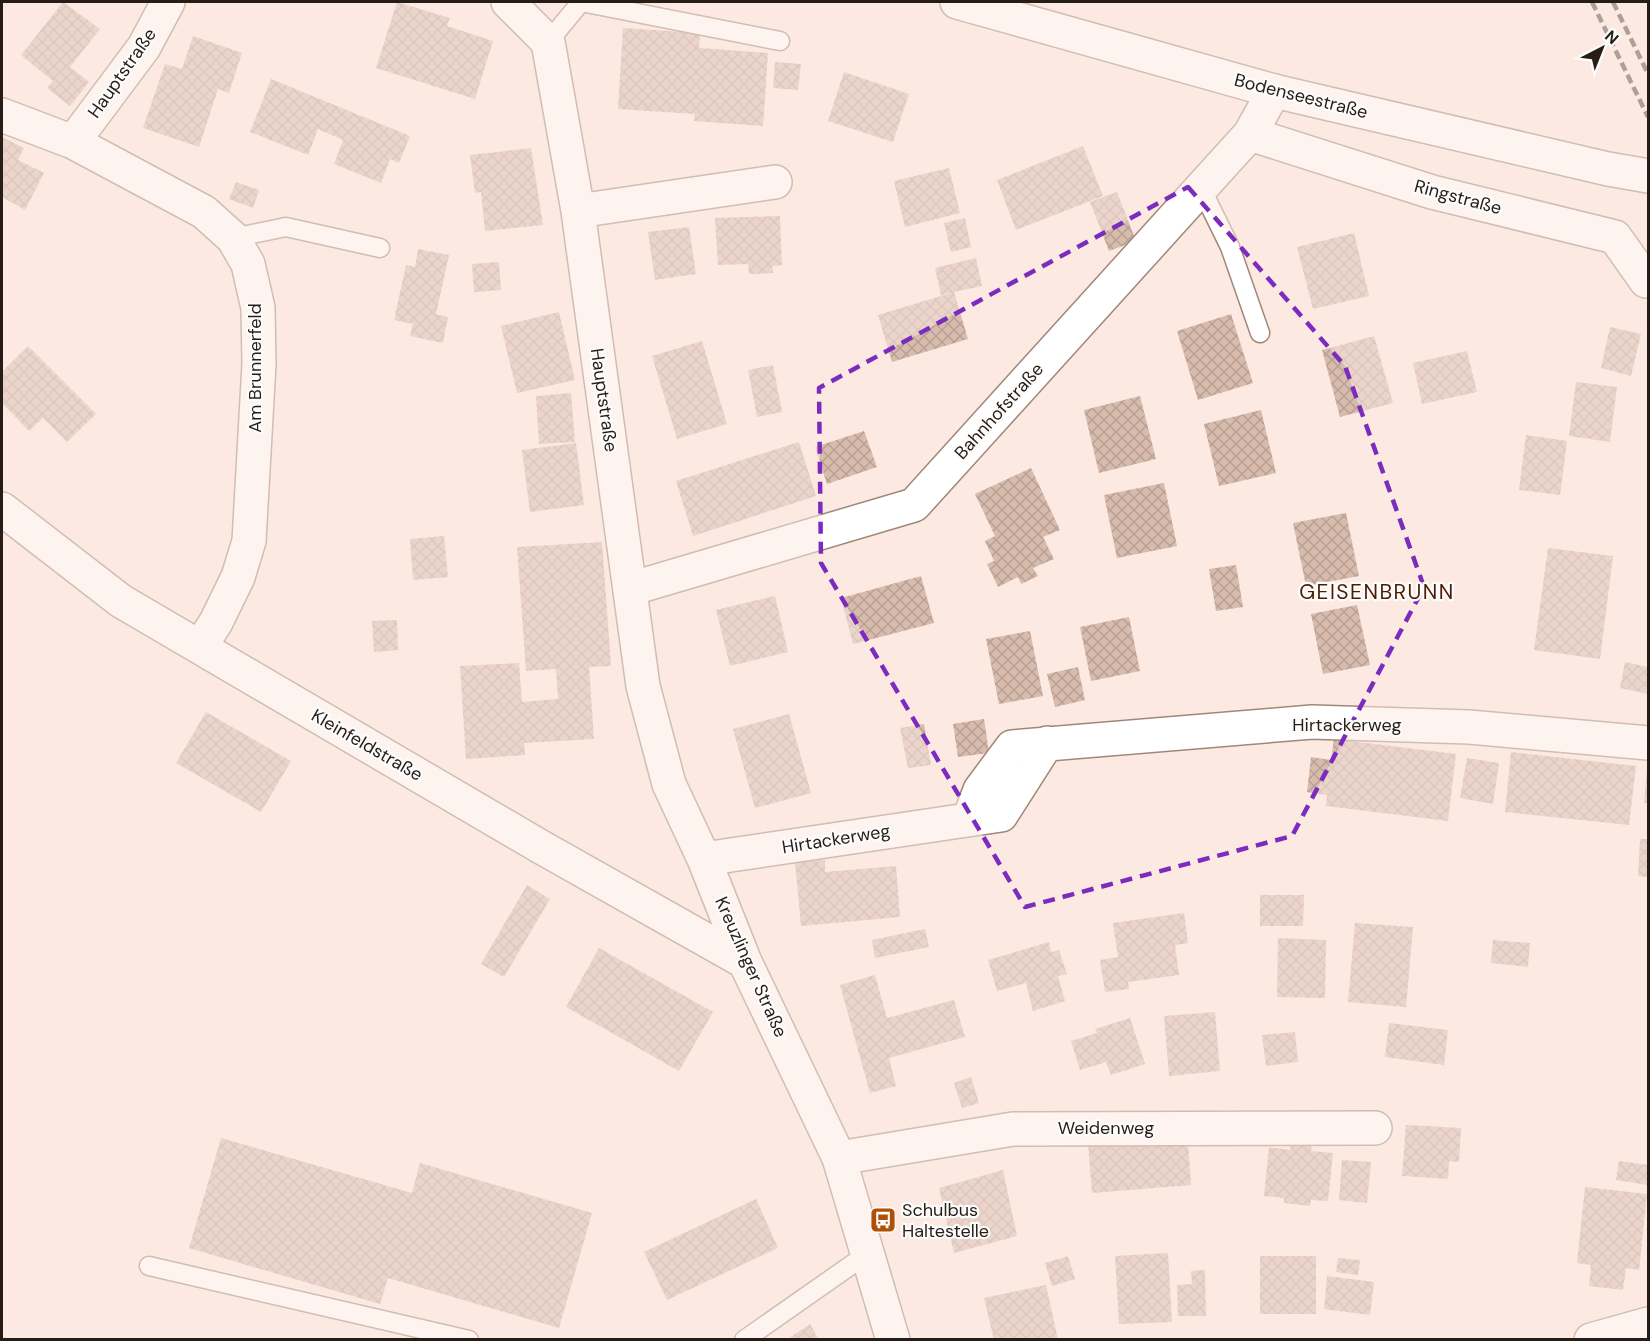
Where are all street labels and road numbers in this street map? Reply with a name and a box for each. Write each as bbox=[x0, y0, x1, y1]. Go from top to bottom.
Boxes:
street label: Hauptstraße bbox=[82, 23, 162, 123]
street label: Bodenseestraße bbox=[1232, 68, 1370, 124]
street label: Ringstraße bbox=[1412, 174, 1504, 220]
street label: Am Brunnerfeld bbox=[243, 303, 267, 433]
street label: Hauptstraße bbox=[585, 347, 623, 453]
street label: Bahnhofstraße bbox=[949, 358, 1049, 464]
street label: Kleinfeldstraße bbox=[307, 703, 427, 787]
street label: Hirtackerweg bbox=[1292, 713, 1402, 737]
street label: Hirtackerweg bbox=[780, 819, 892, 859]
street label: Kreuzlinger Straße bbox=[709, 893, 793, 1041]
street label: Weidenweg bbox=[1058, 1116, 1154, 1140]

